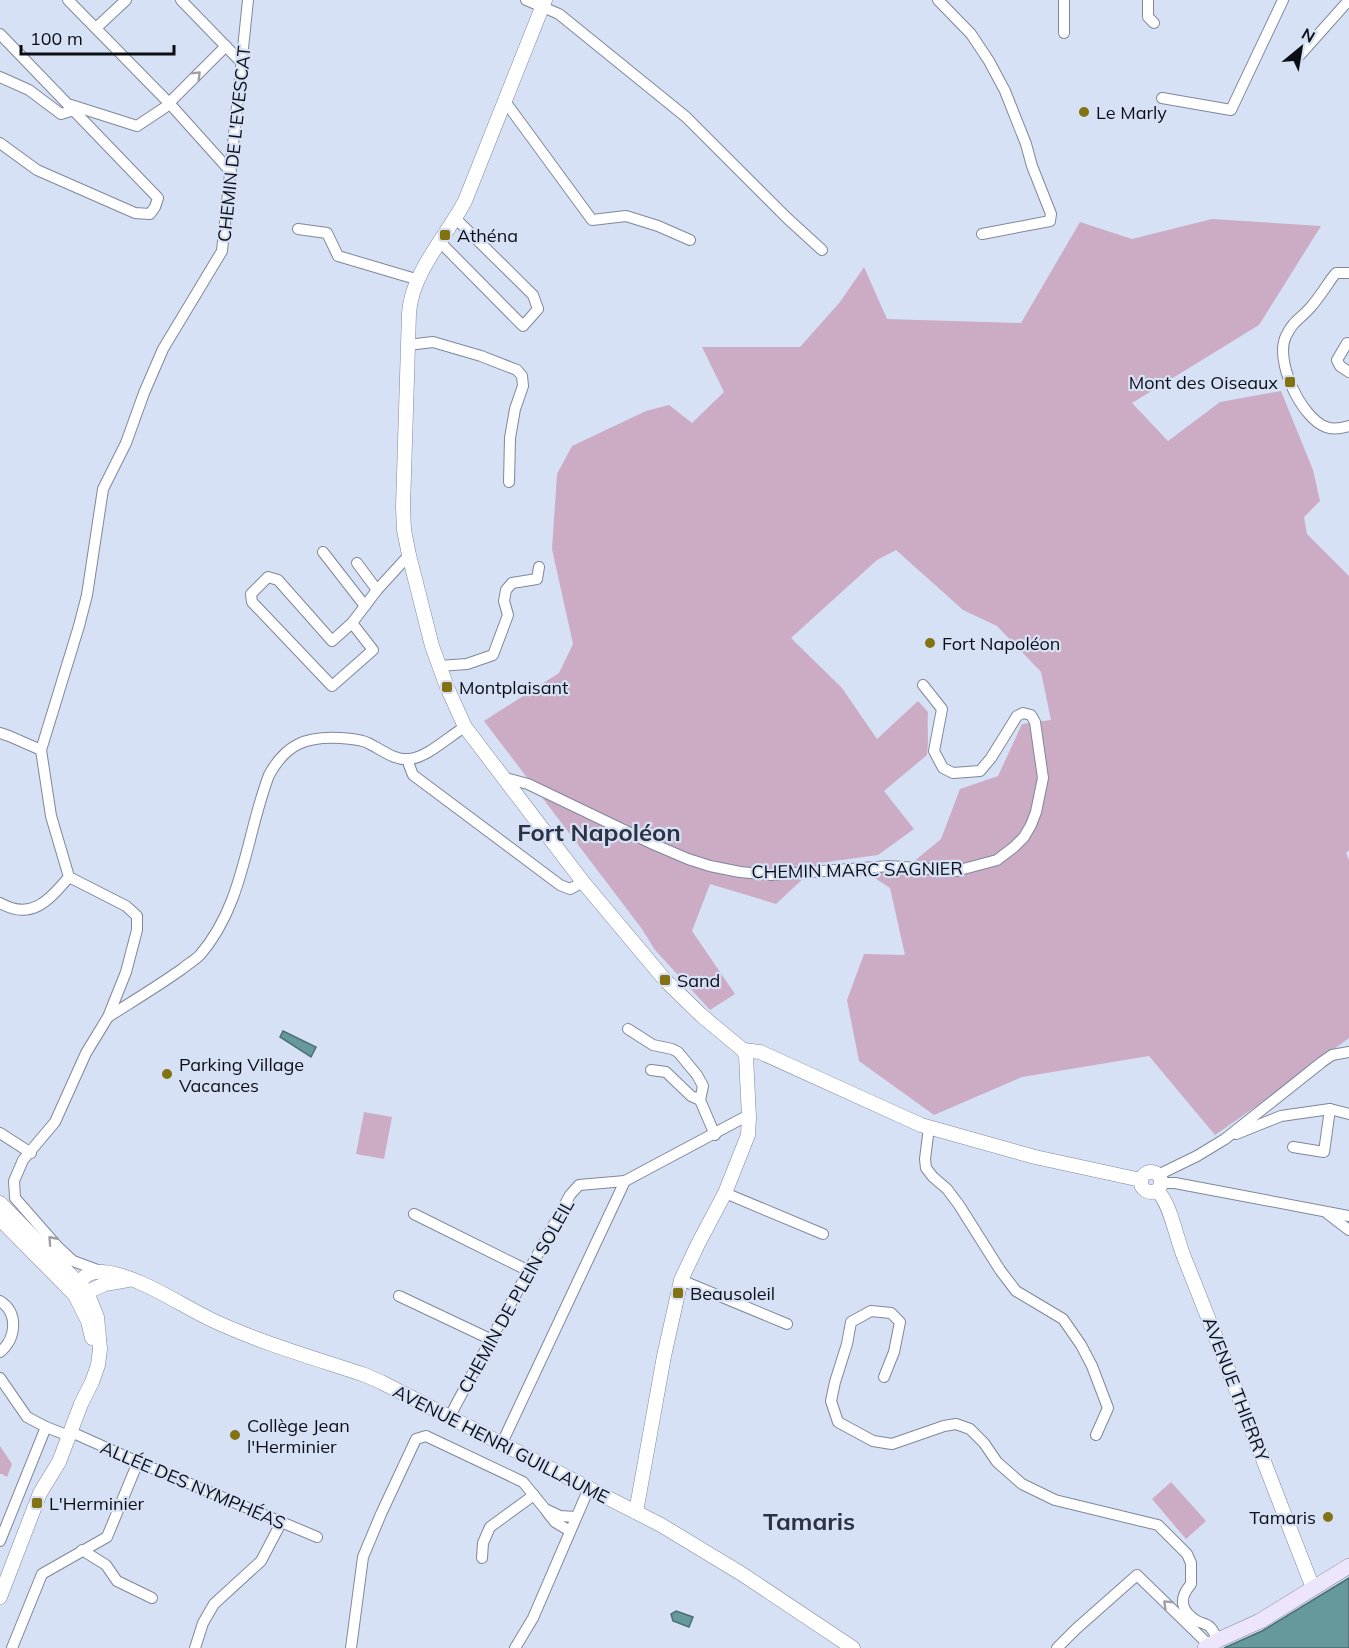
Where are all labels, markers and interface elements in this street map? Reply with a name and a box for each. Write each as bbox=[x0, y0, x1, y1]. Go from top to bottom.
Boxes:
scale bar bbox=[21, 18, 174, 56]
north arrow bbox=[1271, 18, 1331, 78]
text: N bbox=[1298, 23, 1319, 47]
text: 100 m bbox=[30, 27, 83, 50]
street label: CHEMIN DE L'EVESCAT bbox=[212, 45, 256, 243]
one-way arrow bbox=[190, 71, 201, 82]
place label: Le Marly bbox=[1096, 101, 1167, 124]
marker: Le Marly bbox=[1077, 105, 1091, 119]
place label: Athéna bbox=[457, 224, 518, 247]
marker: Athéna bbox=[438, 228, 452, 242]
place label: Mont des Oiseaux bbox=[1129, 371, 1278, 394]
marker: Mont des Oiseaux bbox=[1283, 375, 1297, 389]
place label: Fort Napoléon bbox=[942, 632, 1060, 655]
marker: Fort Napoléon bbox=[923, 636, 937, 650]
place label: Montplaisant bbox=[459, 676, 568, 699]
marker: Montplaisant bbox=[440, 680, 454, 694]
district label: Fort Napoléon bbox=[517, 817, 681, 847]
street label: CHEMIN MARC SAGNIER bbox=[751, 857, 963, 883]
place label: Sand bbox=[677, 969, 720, 992]
marker: Sand bbox=[658, 973, 672, 987]
place label: Parking Village Vacances bbox=[179, 1053, 304, 1097]
marker: Parking Village Vacances bbox=[160, 1067, 174, 1081]
street label: CHEMIN DE PLEIN SOLEIL bbox=[453, 1195, 579, 1397]
one-way arrow bbox=[48, 1236, 59, 1247]
place label: Beausoleil bbox=[690, 1282, 775, 1305]
marker: Beausoleil bbox=[671, 1286, 685, 1300]
street label: AVENUE THIERRY bbox=[1198, 1314, 1275, 1465]
street label: AVENUE HENRI GUILLAUME bbox=[389, 1379, 613, 1509]
place label: Collège Jean l'Herminier bbox=[247, 1414, 350, 1458]
marker: Collège Jean l'Herminier bbox=[228, 1428, 242, 1442]
street label: ALLÉE DES NYMPHÉAS bbox=[97, 1436, 289, 1534]
place label: L'Herminier bbox=[49, 1492, 145, 1515]
marker: L'Herminier bbox=[30, 1496, 44, 1510]
district label: Tamaris bbox=[763, 1506, 855, 1536]
place label: Tamaris bbox=[1249, 1506, 1316, 1529]
marker: Tamaris bbox=[1321, 1510, 1335, 1524]
one-way arrow bbox=[1164, 1600, 1174, 1611]

